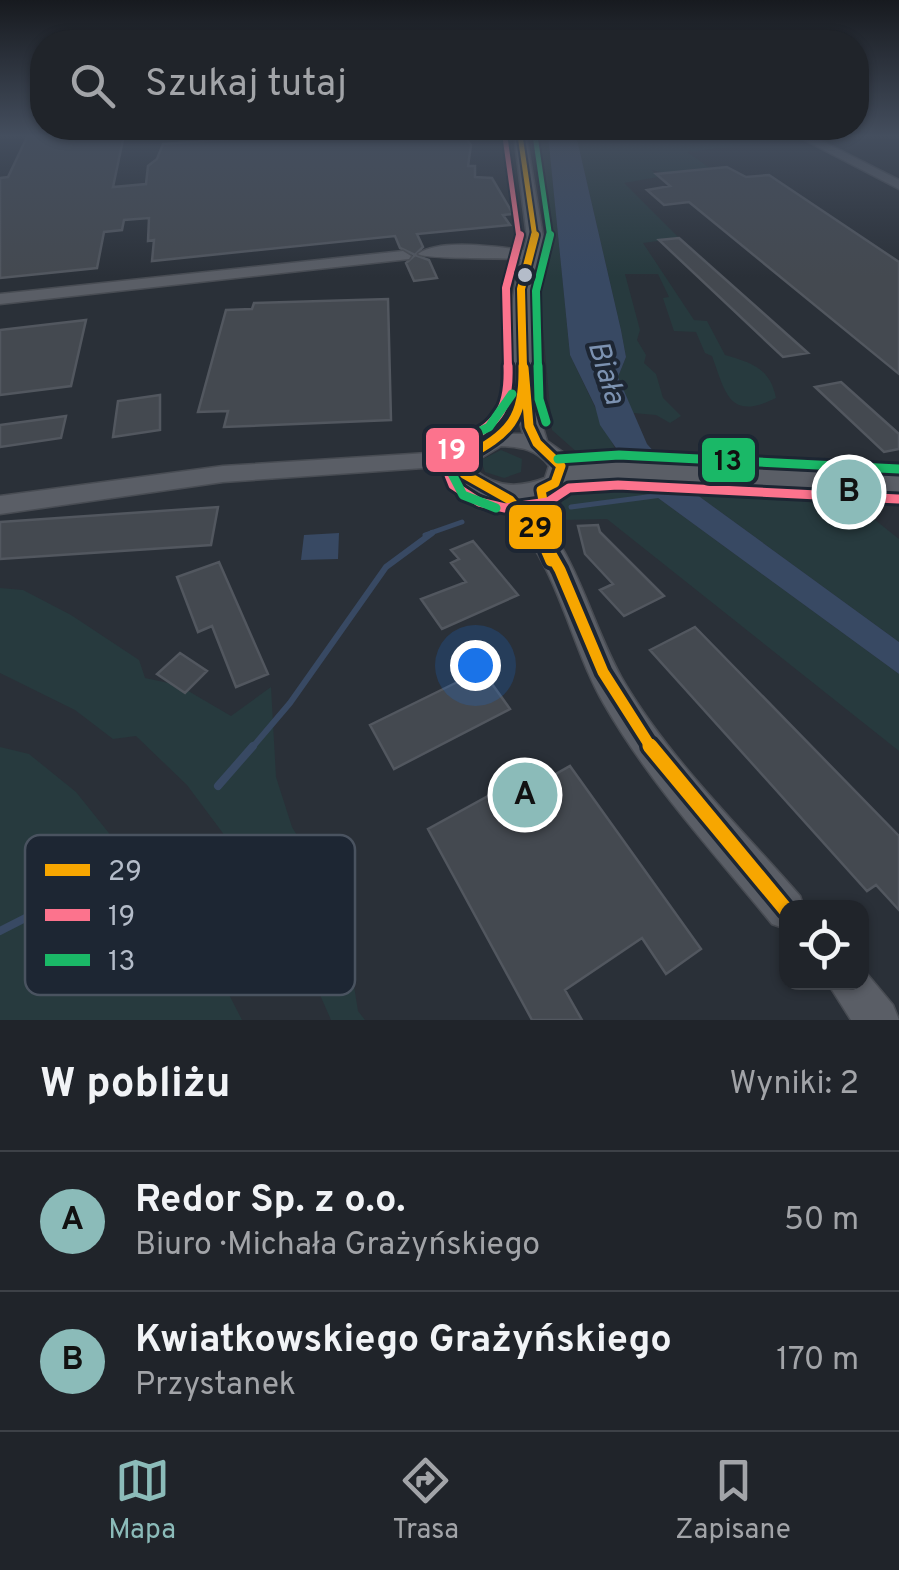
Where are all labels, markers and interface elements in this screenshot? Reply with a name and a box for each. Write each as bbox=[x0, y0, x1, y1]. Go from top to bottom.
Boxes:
search box bbox=[30, 30, 869, 140]
icon: search bbox=[65, 58, 120, 113]
text: Szukaj tutaj bbox=[145, 61, 347, 110]
unlabelled marker bbox=[515, 265, 535, 285]
water label: Biała bbox=[578, 337, 632, 410]
line badge: 19 bbox=[424, 426, 481, 474]
text: 19 bbox=[438, 434, 466, 470]
line badge: 13 bbox=[700, 436, 757, 484]
text: 13 bbox=[714, 445, 742, 481]
pin: B bbox=[816, 454, 882, 530]
line badge: 29 bbox=[507, 503, 564, 551]
text: 29 bbox=[518, 512, 552, 548]
your location bbox=[450, 640, 501, 691]
pin: A bbox=[492, 758, 558, 832]
legend bbox=[25, 835, 355, 995]
text: 29 bbox=[108, 855, 142, 891]
text: 19 bbox=[108, 900, 135, 936]
map controls bbox=[779, 900, 869, 990]
button: locate bbox=[779, 900, 869, 990]
text: 13 bbox=[108, 945, 135, 981]
text: W pobliżu bbox=[40, 1059, 231, 1112]
text: Wyniki: 2 bbox=[730, 1065, 859, 1105]
text: Redor Sp. z o.o. bbox=[135, 1177, 406, 1226]
text: A bbox=[61, 1201, 84, 1241]
text: 50 m bbox=[784, 1201, 859, 1241]
text: Biuro · Michała Grażyńskiego bbox=[135, 1226, 540, 1266]
text: Kwiatkowskiego Grażyńskiego bbox=[135, 1317, 672, 1366]
text: B bbox=[61, 1341, 84, 1381]
text: 170 m bbox=[776, 1341, 859, 1381]
text: Przystanek bbox=[135, 1366, 296, 1406]
tab: Mapa bbox=[108, 1453, 176, 1549]
tab: Trasa bbox=[392, 1453, 459, 1549]
tab: Zapisane bbox=[675, 1453, 791, 1549]

